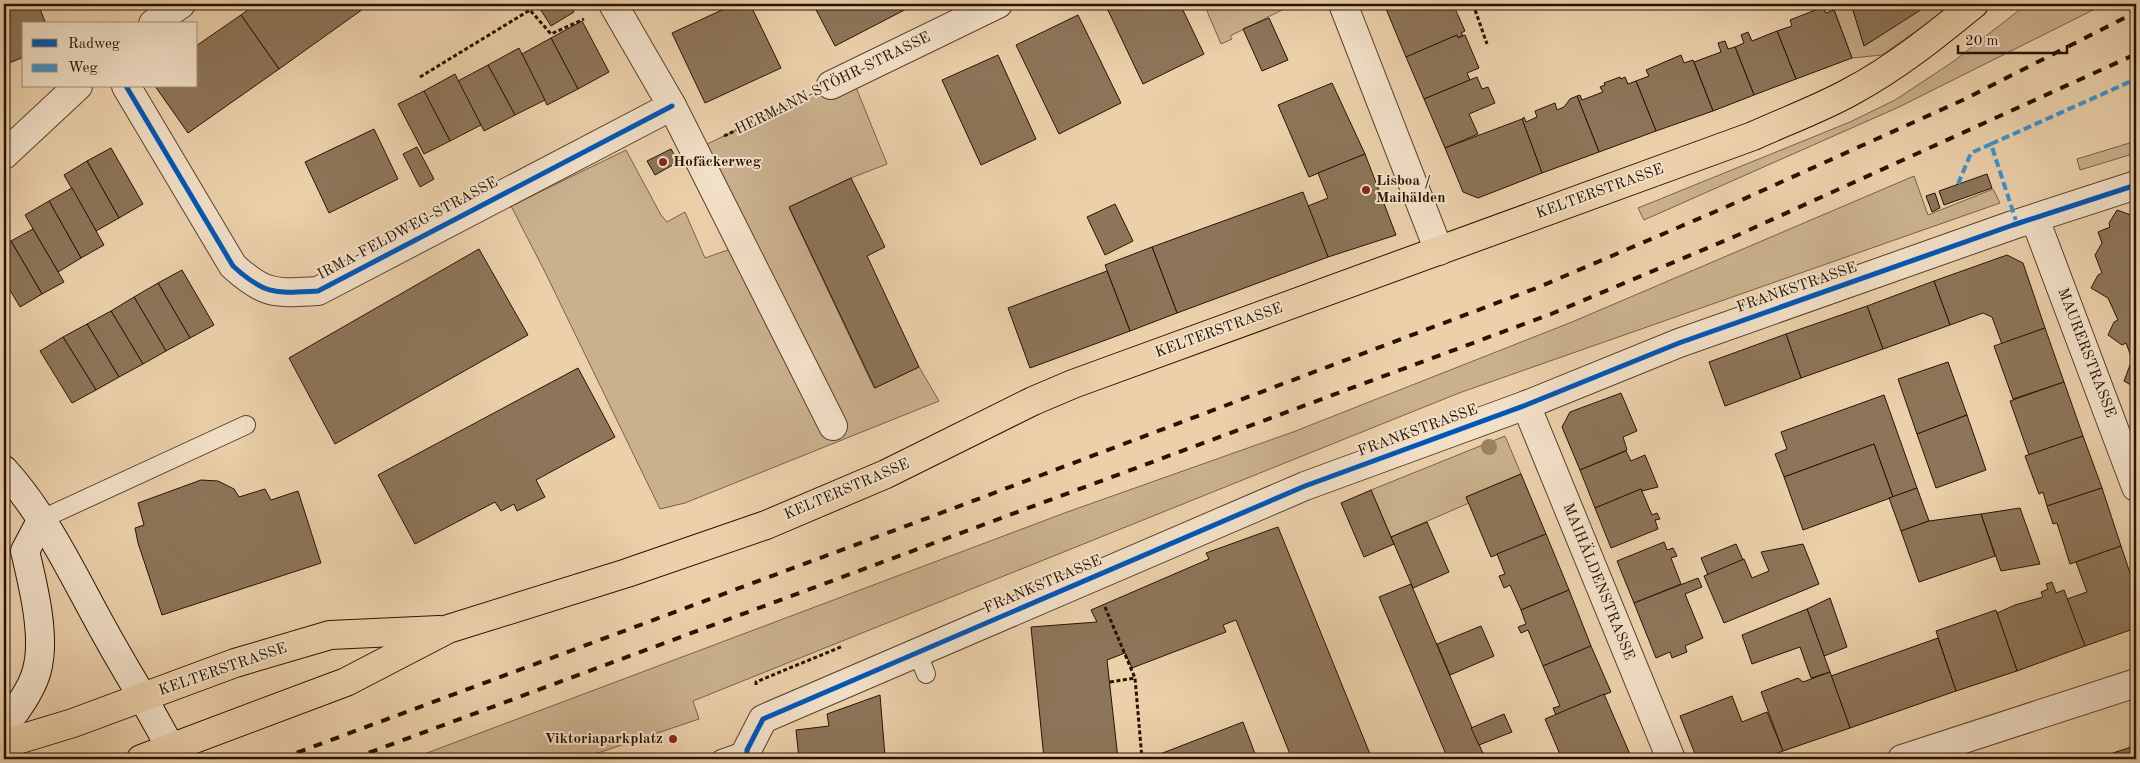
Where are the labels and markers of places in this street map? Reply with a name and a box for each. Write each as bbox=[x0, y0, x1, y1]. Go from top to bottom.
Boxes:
place label: Hofäckerweg bbox=[673, 155, 762, 170]
marker: Hofäckerweg bbox=[657, 156, 669, 168]
place label: Lisboa / Maihälden bbox=[1376, 174, 1446, 206]
marker: Lisboa / Maihälden bbox=[1360, 184, 1372, 196]
place label: Viktoriaparkplatz bbox=[544, 732, 663, 747]
marker: Viktoriaparkplatz bbox=[667, 733, 679, 745]

